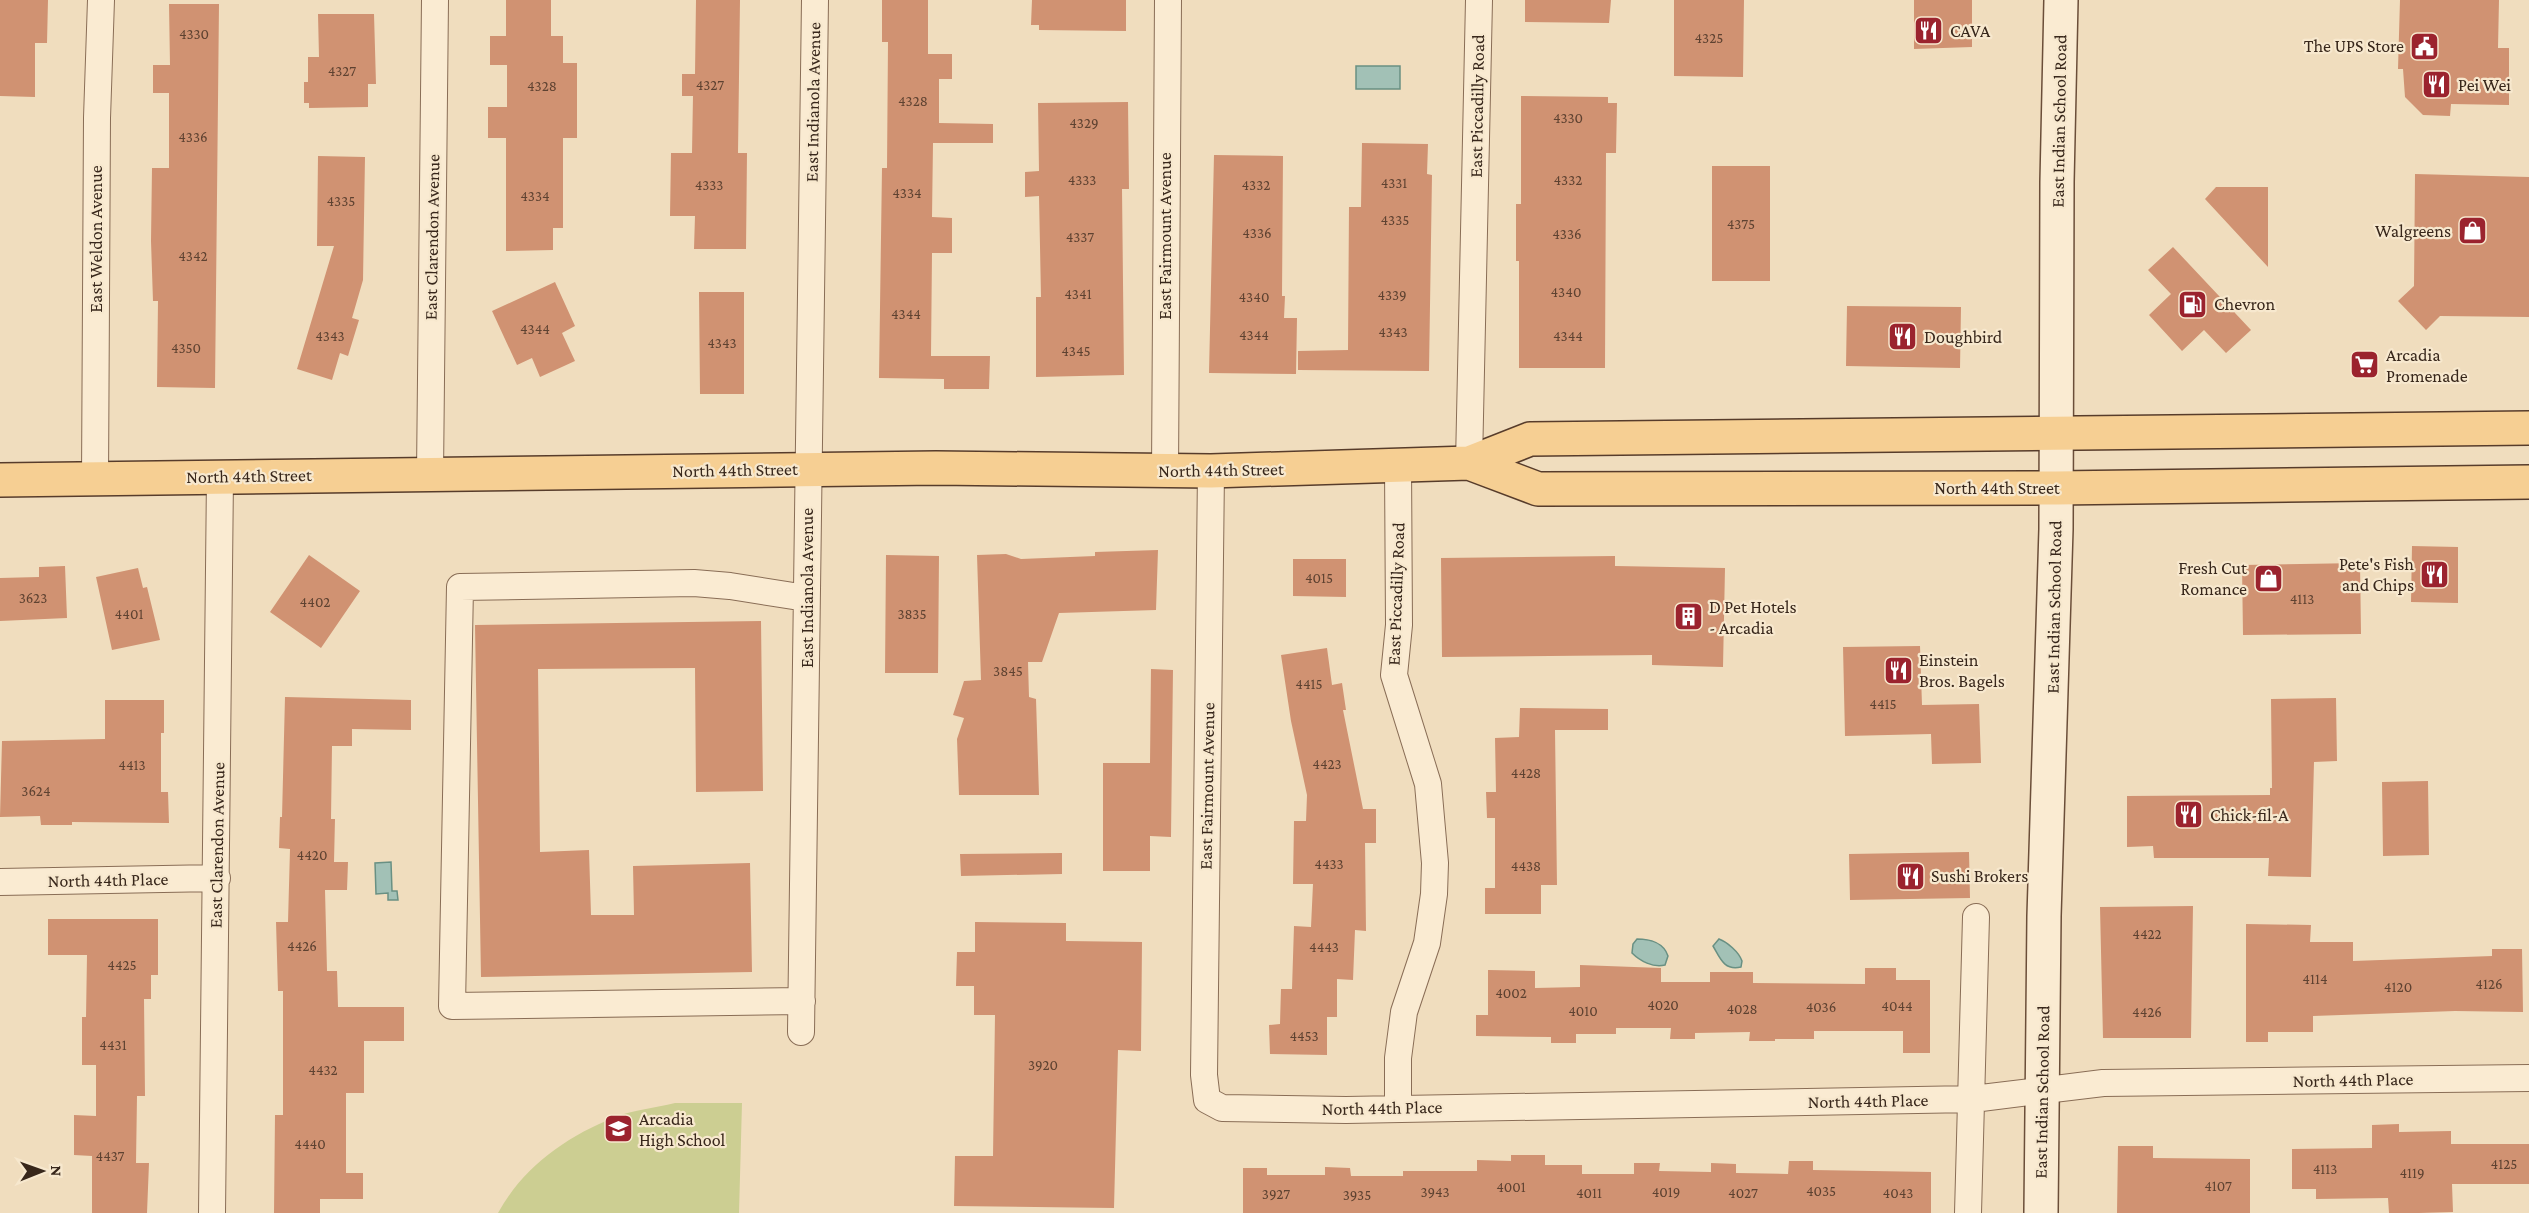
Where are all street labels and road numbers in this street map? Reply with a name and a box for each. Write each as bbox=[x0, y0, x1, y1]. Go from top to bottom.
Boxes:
street label: East Indianola Avenue bbox=[802, 22, 824, 182]
street label: East Piccadilly Road bbox=[1466, 34, 1488, 178]
street label: East Indian School Road bbox=[2047, 34, 2071, 208]
street label: East Fairmount Avenue bbox=[1155, 152, 1175, 320]
street label: East Clarendon Avenue bbox=[421, 154, 443, 320]
street label: East Weldon Avenue bbox=[86, 165, 106, 313]
street label: North 44th Street bbox=[672, 459, 799, 481]
street label: North 44th Street bbox=[1158, 459, 1285, 481]
street label: North 44th Street bbox=[186, 465, 313, 487]
street label: North 44th Street bbox=[1934, 478, 2061, 498]
street label: East Indianola Avenue bbox=[797, 508, 817, 668]
street label: East Indian School Road bbox=[2042, 520, 2066, 694]
street label: East Piccadilly Road bbox=[1384, 522, 1409, 666]
street label: East Fairmount Avenue bbox=[1196, 702, 1218, 870]
street label: East Clarendon Avenue bbox=[206, 762, 228, 928]
street label: North 44th Place bbox=[47, 869, 169, 891]
street label: East Indian School Road bbox=[2030, 1005, 2054, 1179]
street label: North 44th Place bbox=[2292, 1069, 2414, 1091]
street label: North 44th Place bbox=[1807, 1090, 1929, 1112]
street label: North 44th Place bbox=[1321, 1097, 1443, 1119]

